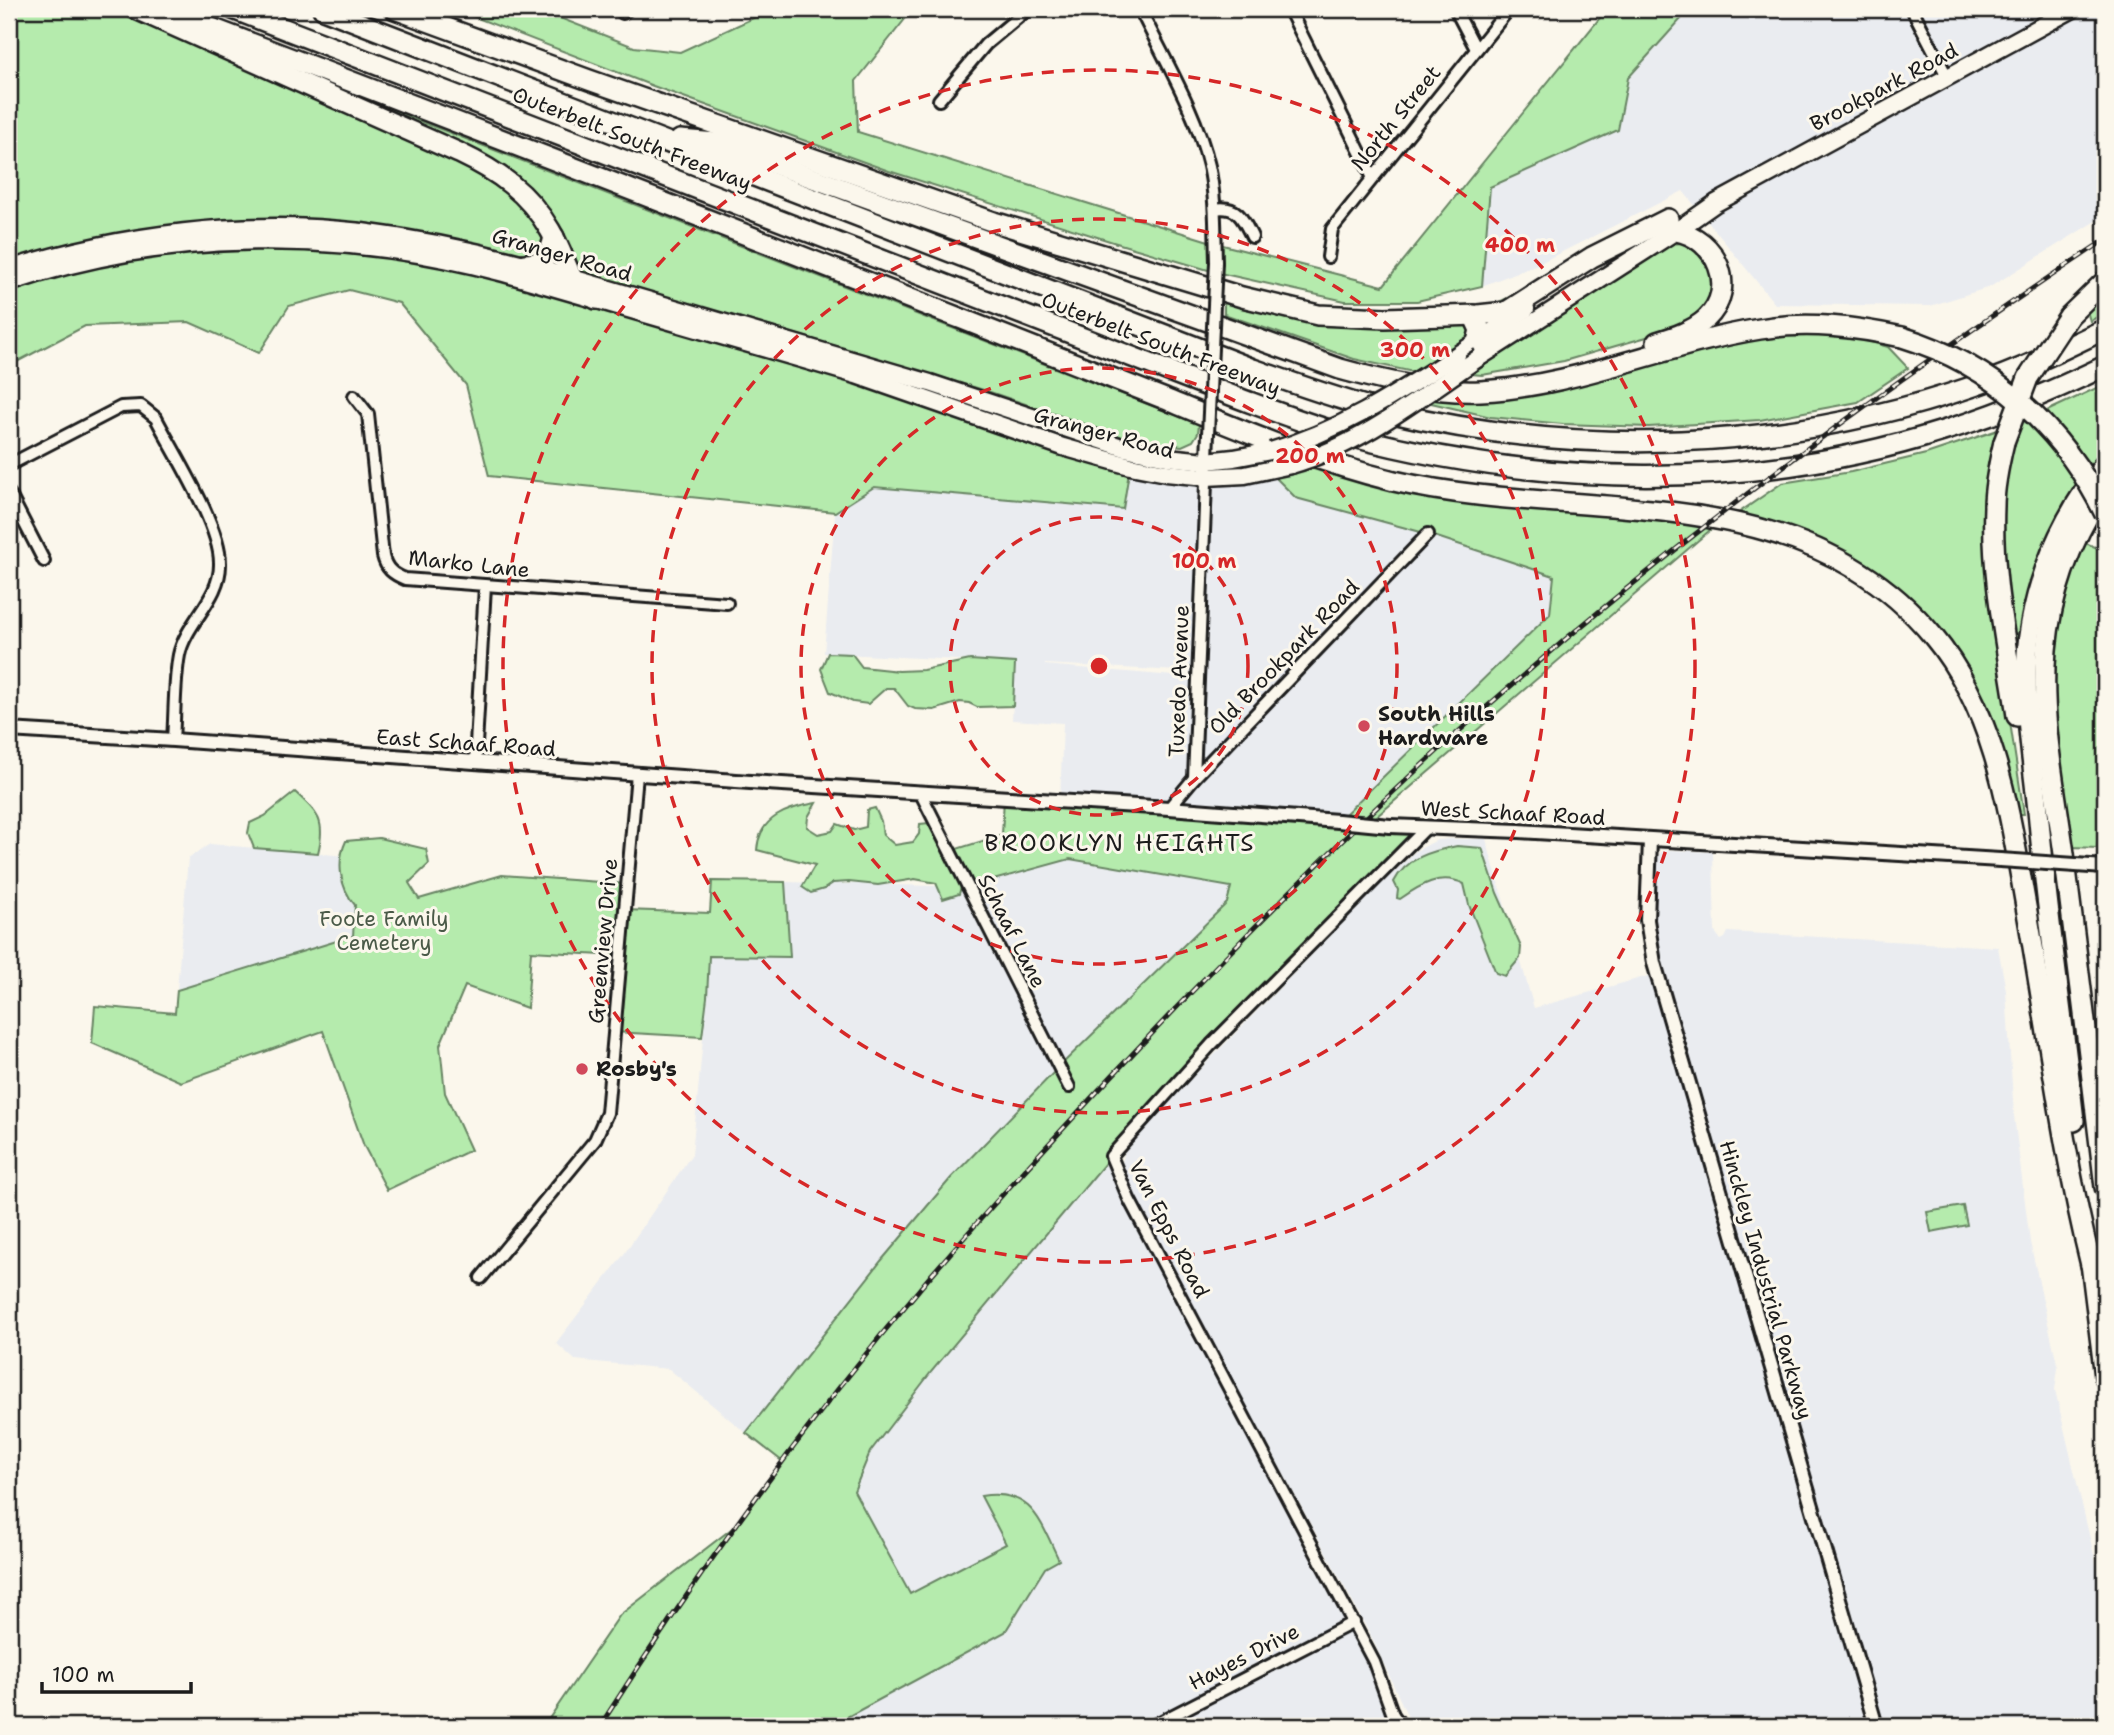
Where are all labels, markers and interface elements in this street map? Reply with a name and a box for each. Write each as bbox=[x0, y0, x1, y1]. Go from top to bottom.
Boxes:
street label: Brookpark Road bbox=[1805, 36, 1963, 138]
street label: North Street bbox=[1345, 59, 1447, 177]
street label: Outerbelt South Freeway bbox=[509, 80, 755, 198]
street label: Granger Road bbox=[489, 222, 635, 288]
text: 400 m bbox=[1485, 231, 1555, 259]
street label: Outerbelt South Freeway bbox=[1038, 285, 1284, 403]
text: 300 m bbox=[1380, 336, 1450, 364]
street label: Granger Road bbox=[1031, 401, 1177, 465]
text: 200 m bbox=[1275, 442, 1345, 470]
street label: Marko Lane bbox=[407, 544, 531, 584]
text: 100 m bbox=[1172, 547, 1236, 575]
street label: Old Brookpark Road bbox=[1202, 573, 1366, 741]
street label: Tuxedo Avenue bbox=[1162, 604, 1196, 758]
centre of rings bbox=[1087, 654, 1111, 678]
place label: South Hills Hardware bbox=[1378, 700, 1495, 752]
marker: South Hills Hardware bbox=[1356, 718, 1372, 734]
street label: East Schaaf Road bbox=[375, 723, 557, 763]
street label: West Schaaf Road bbox=[1420, 794, 1606, 832]
district label: BROOKLYN HEIGHTS bbox=[984, 827, 1256, 859]
street label: Greenview Drive bbox=[582, 857, 624, 1025]
street label: Schaaf Lane bbox=[971, 869, 1053, 993]
park label: Foote Family Cemetery bbox=[319, 905, 449, 957]
place label: Rosby's bbox=[596, 1055, 677, 1083]
marker: Rosby's bbox=[574, 1061, 590, 1077]
street label: Hinckley Industrial Parkway bbox=[1713, 1137, 1819, 1423]
street label: Van Epps Road bbox=[1122, 1155, 1216, 1303]
street label: Hayes Drive bbox=[1184, 1617, 1304, 1697]
scale bar bbox=[42, 1651, 191, 1695]
text: 100 m bbox=[52, 1661, 115, 1689]

